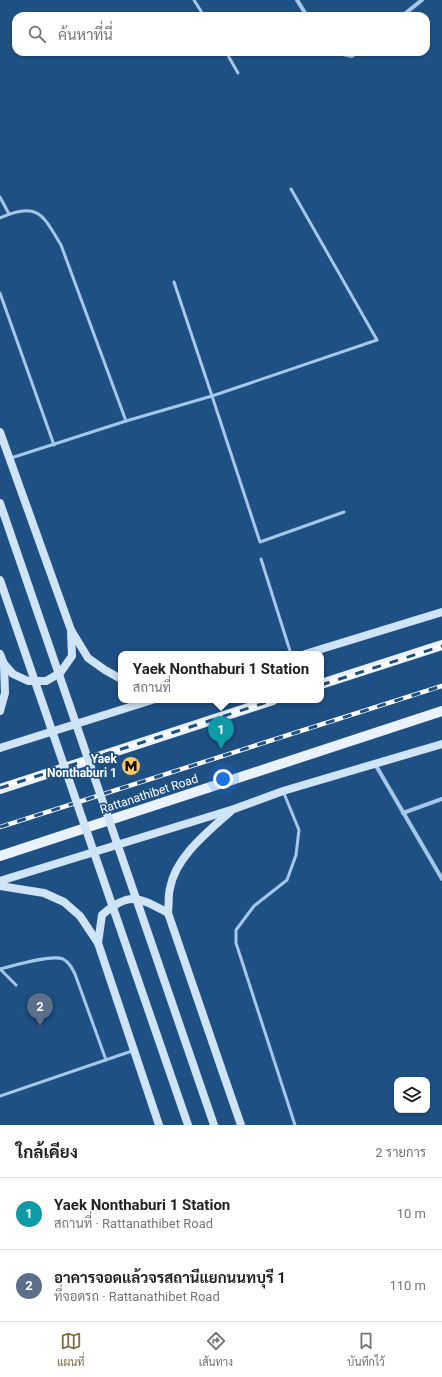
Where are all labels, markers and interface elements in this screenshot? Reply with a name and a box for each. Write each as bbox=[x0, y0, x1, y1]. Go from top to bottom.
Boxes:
search box bbox=[12, 12, 430, 56]
icon: search bbox=[26, 23, 48, 45]
text: ค้นหาที่นี่ bbox=[58, 26, 113, 44]
popup bbox=[118, 651, 324, 703]
text: Yaek Nonthaburi 1 Station bbox=[133, 660, 309, 678]
text: สถานที่ bbox=[133, 680, 171, 695]
pin: 1 bbox=[208, 716, 234, 749]
place label: Yaek Nonthaburi 1 bbox=[47, 752, 118, 780]
metro station icon: Yaek Nonthaburi 1 bbox=[120, 755, 142, 777]
your location bbox=[213, 769, 233, 789]
street label: Rattanathibet Road bbox=[98, 772, 200, 816]
pin: 2 bbox=[27, 993, 53, 1026]
map controls bbox=[394, 1077, 430, 1113]
button: layers bbox=[394, 1077, 430, 1113]
text: ใกล้เคียง bbox=[16, 1142, 78, 1162]
text: 2 รายการ bbox=[375, 1145, 426, 1160]
text: Yaek Nonthaburi 1 Station bbox=[54, 1196, 230, 1214]
text: 1 bbox=[25, 1206, 33, 1221]
text: 10 m bbox=[397, 1206, 426, 1221]
text: สถานที่ · Rattanathibet Road bbox=[54, 1216, 213, 1231]
text: อาคารจอดแล้วจรสถานีแยกนนทบุรี 1 bbox=[54, 1269, 286, 1287]
text: 2 bbox=[25, 1278, 33, 1293]
text: 110 m bbox=[389, 1278, 426, 1293]
text: ที่จอดรถ · Rattanathibet Road bbox=[54, 1289, 220, 1304]
tab: แผนที่ bbox=[57, 1330, 85, 1369]
tab: เส้นทาง bbox=[199, 1330, 233, 1369]
tab: บันทึกไว้ bbox=[347, 1330, 385, 1369]

